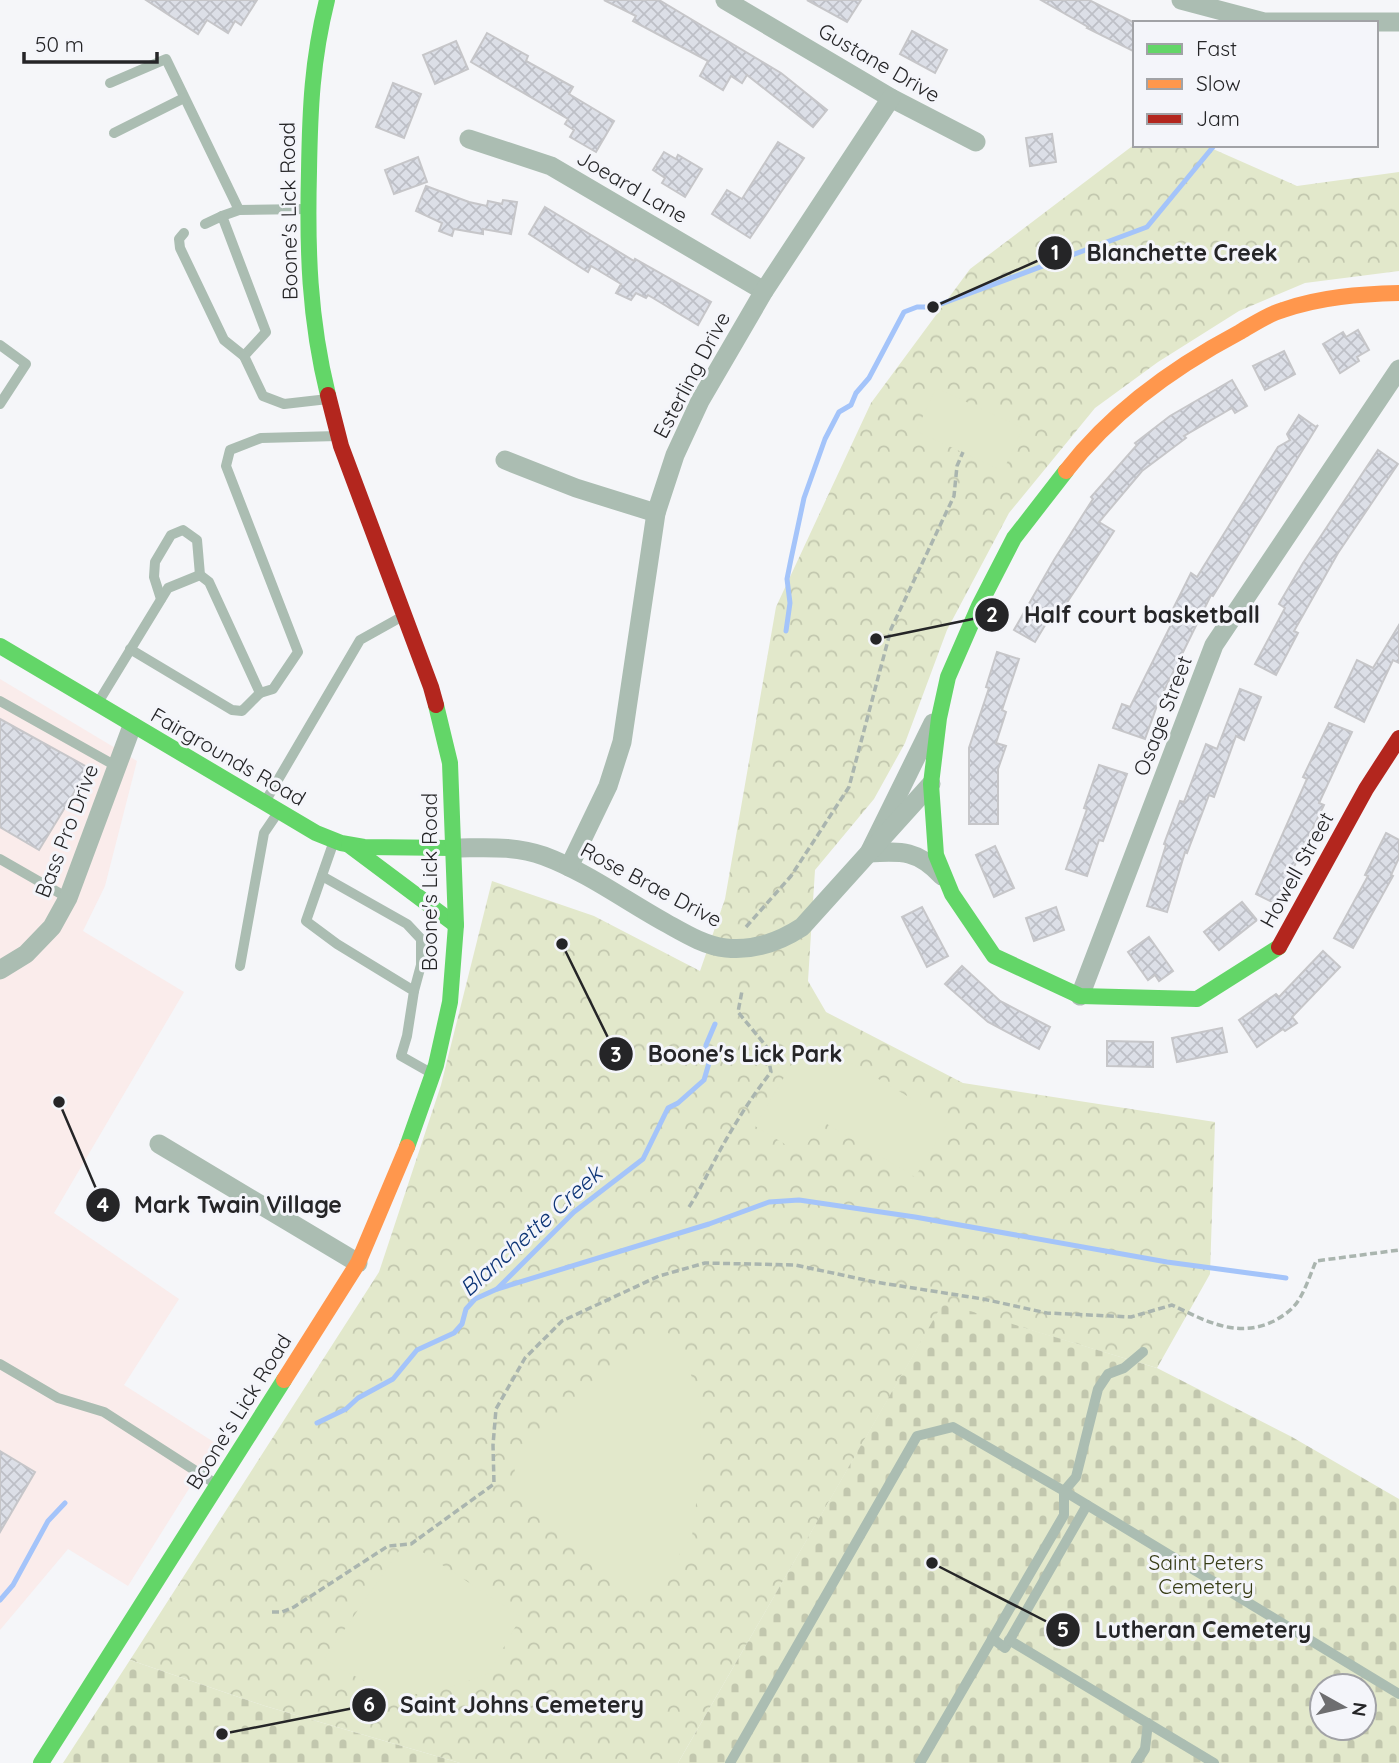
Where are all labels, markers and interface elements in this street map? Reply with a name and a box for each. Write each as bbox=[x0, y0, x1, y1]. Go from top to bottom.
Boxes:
street label: Gustane Drive bbox=[814, 17, 945, 108]
scale bar bbox=[24, 21, 158, 65]
legend bbox=[1133, 21, 1378, 147]
text: 50 m bbox=[35, 31, 84, 57]
text: Fast bbox=[1196, 35, 1237, 61]
text: Slow bbox=[1196, 70, 1241, 96]
text: Jam bbox=[1196, 105, 1240, 131]
street label: Boone's Lick Road bbox=[273, 122, 303, 300]
street label: Joeard Lane bbox=[573, 144, 692, 228]
callout: Blanchette Creek bbox=[1038, 231, 1292, 275]
text: Blanchette Creek bbox=[1086, 238, 1278, 267]
text: 1 bbox=[1051, 239, 1059, 265]
street label: Esterling Drive bbox=[647, 307, 735, 442]
callout: Half court basketball bbox=[975, 593, 1274, 637]
text: Half court basketball bbox=[1024, 600, 1260, 629]
text: 2 bbox=[986, 601, 998, 627]
street label: Osage Street bbox=[1127, 652, 1197, 779]
street label: Fairgrounds Road bbox=[146, 701, 311, 811]
street label: Bass Pro Drive bbox=[29, 760, 103, 901]
street label: Boone's Lick Road bbox=[416, 793, 442, 971]
street label: Howell Street bbox=[1254, 807, 1339, 932]
street label: Rose Brae Drive bbox=[576, 836, 727, 932]
callout: Boone's Lick Park bbox=[598, 1032, 856, 1076]
text: Boone's Lick Park bbox=[648, 1039, 842, 1068]
text: 3 bbox=[610, 1041, 622, 1067]
water label: Blanchette Creek bbox=[453, 1158, 609, 1302]
callout: Mark Twain Village bbox=[85, 1183, 356, 1227]
text: Mark Twain Village bbox=[134, 1190, 342, 1219]
text: 4 bbox=[97, 1191, 109, 1217]
street label: Boone's Lick Road bbox=[180, 1329, 296, 1494]
park label: Saint Peters Cemetery bbox=[1149, 1549, 1264, 1599]
callout: Lutheran Cemetery bbox=[1046, 1608, 1325, 1652]
text: Lutheran Cemetery bbox=[1095, 1615, 1311, 1644]
text: 5 bbox=[1057, 1616, 1069, 1642]
north arrow bbox=[1308, 1672, 1378, 1742]
callout: Saint Johns Cemetery bbox=[351, 1683, 658, 1727]
text: Saint Johns Cemetery bbox=[400, 1690, 644, 1719]
text: 6 bbox=[363, 1691, 375, 1717]
text: N bbox=[1347, 1701, 1373, 1718]

